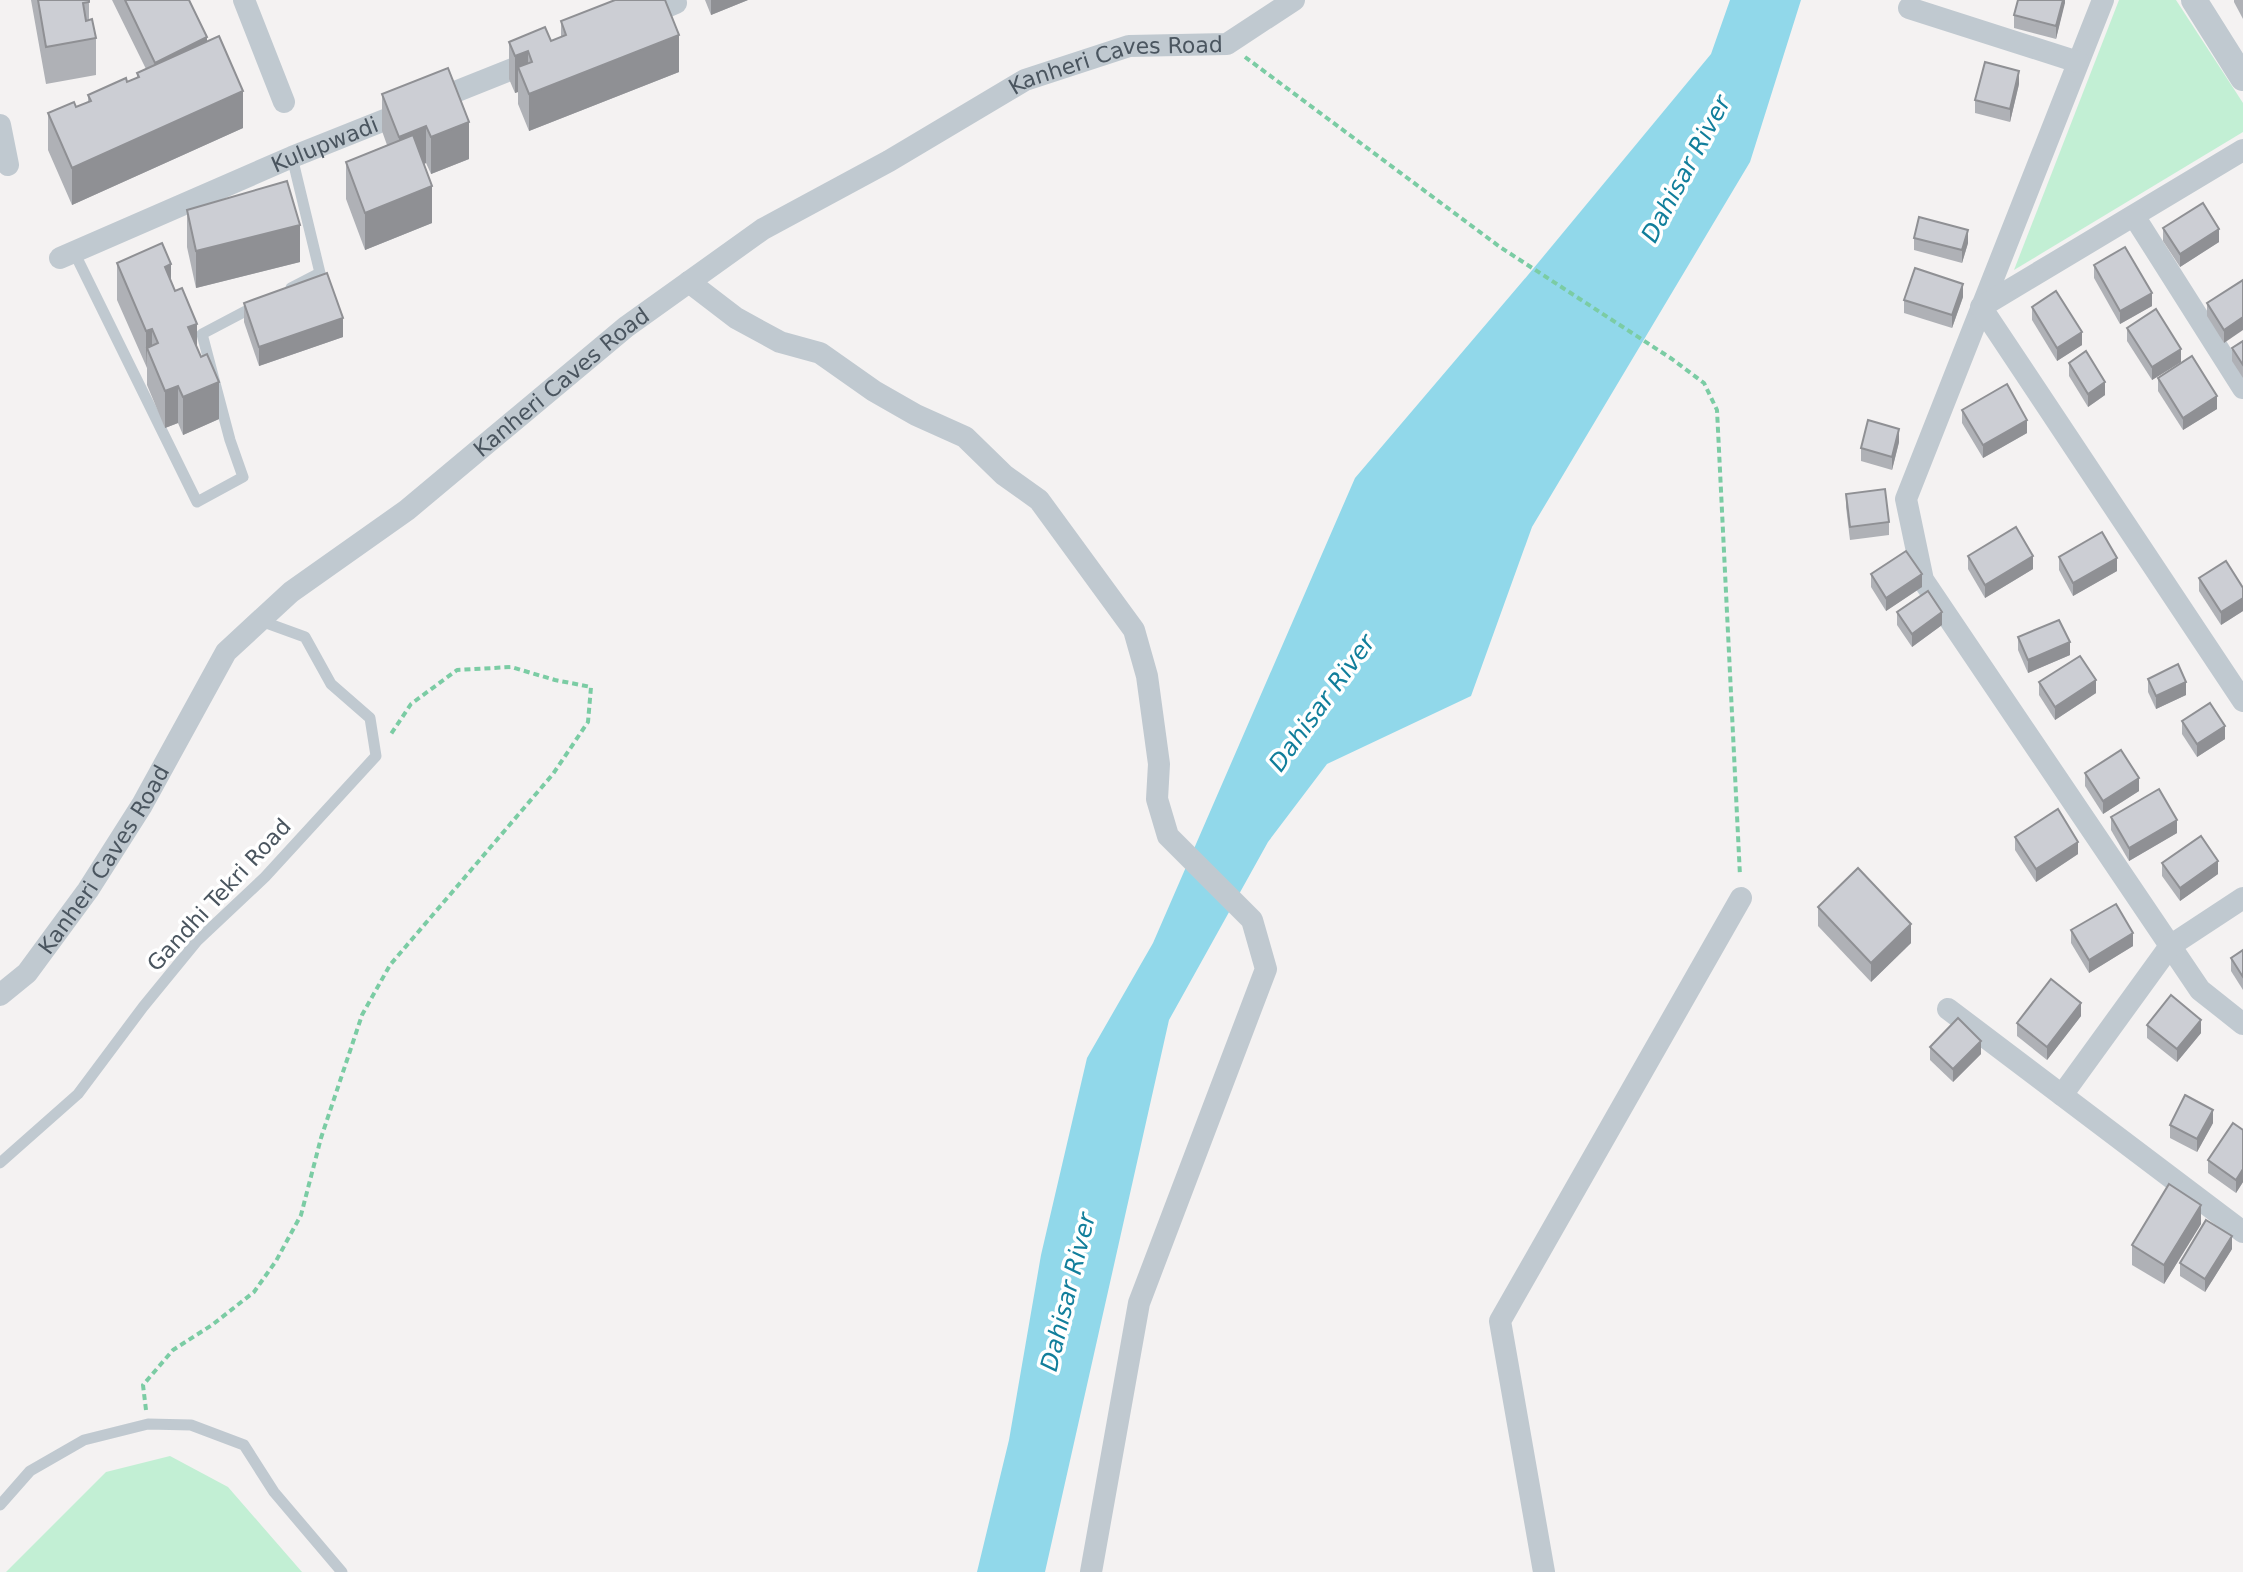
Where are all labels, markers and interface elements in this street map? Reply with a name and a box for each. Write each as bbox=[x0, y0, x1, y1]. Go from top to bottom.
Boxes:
street label: Kanheri Caves Road bbox=[1004, 32, 1223, 99]
water label: Dahisar River bbox=[1636, 89, 1737, 247]
street label: Kulupwadi bbox=[267, 111, 382, 177]
street label: Kanheri Caves Road bbox=[468, 302, 654, 462]
water label: Dahisar River bbox=[1263, 628, 1382, 777]
street label: Kanheri Caves Road bbox=[33, 761, 174, 959]
street label: Gandhi Tekri Road bbox=[142, 814, 296, 976]
water label: Dahisar River bbox=[1035, 1208, 1102, 1374]

